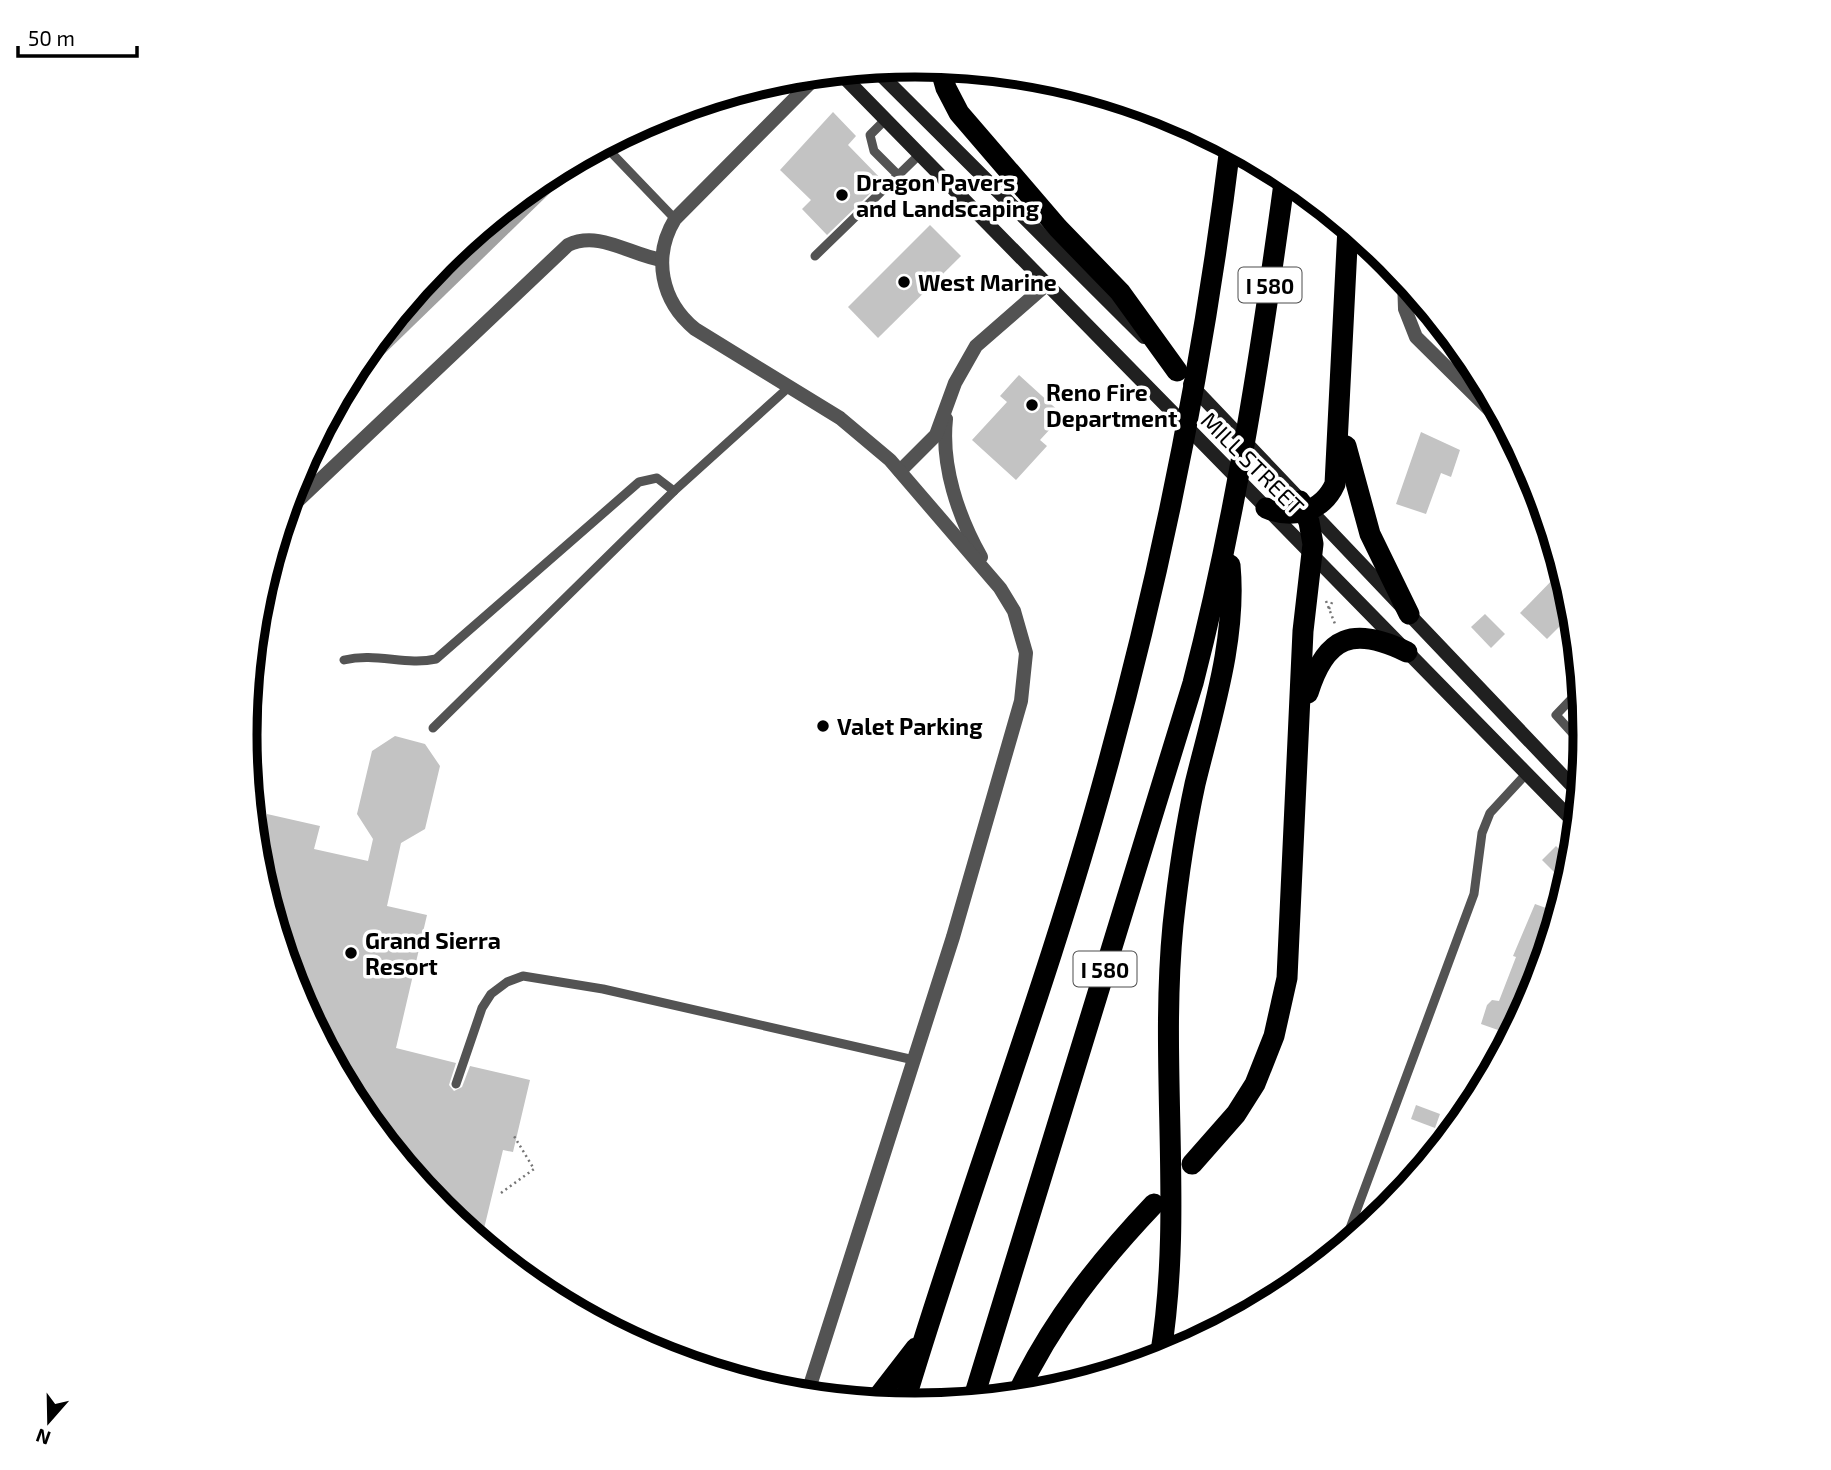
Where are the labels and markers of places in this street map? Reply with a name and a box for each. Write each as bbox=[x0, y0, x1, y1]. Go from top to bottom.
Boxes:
place label: Dragon Pavers and Landscaping bbox=[856, 168, 1040, 222]
marker: Dragon Pavers and Landscaping bbox=[834, 187, 850, 203]
place label: West Marine bbox=[918, 268, 1057, 296]
marker: West Marine bbox=[896, 274, 912, 290]
place label: Reno Fire Department bbox=[1046, 378, 1177, 432]
marker: Reno Fire Department bbox=[1024, 397, 1040, 413]
place label: Valet Parking bbox=[837, 712, 983, 740]
marker: Valet Parking bbox=[815, 718, 831, 734]
place label: Grand Sierra Resort bbox=[365, 926, 501, 980]
marker: Grand Sierra Resort bbox=[343, 945, 359, 961]

